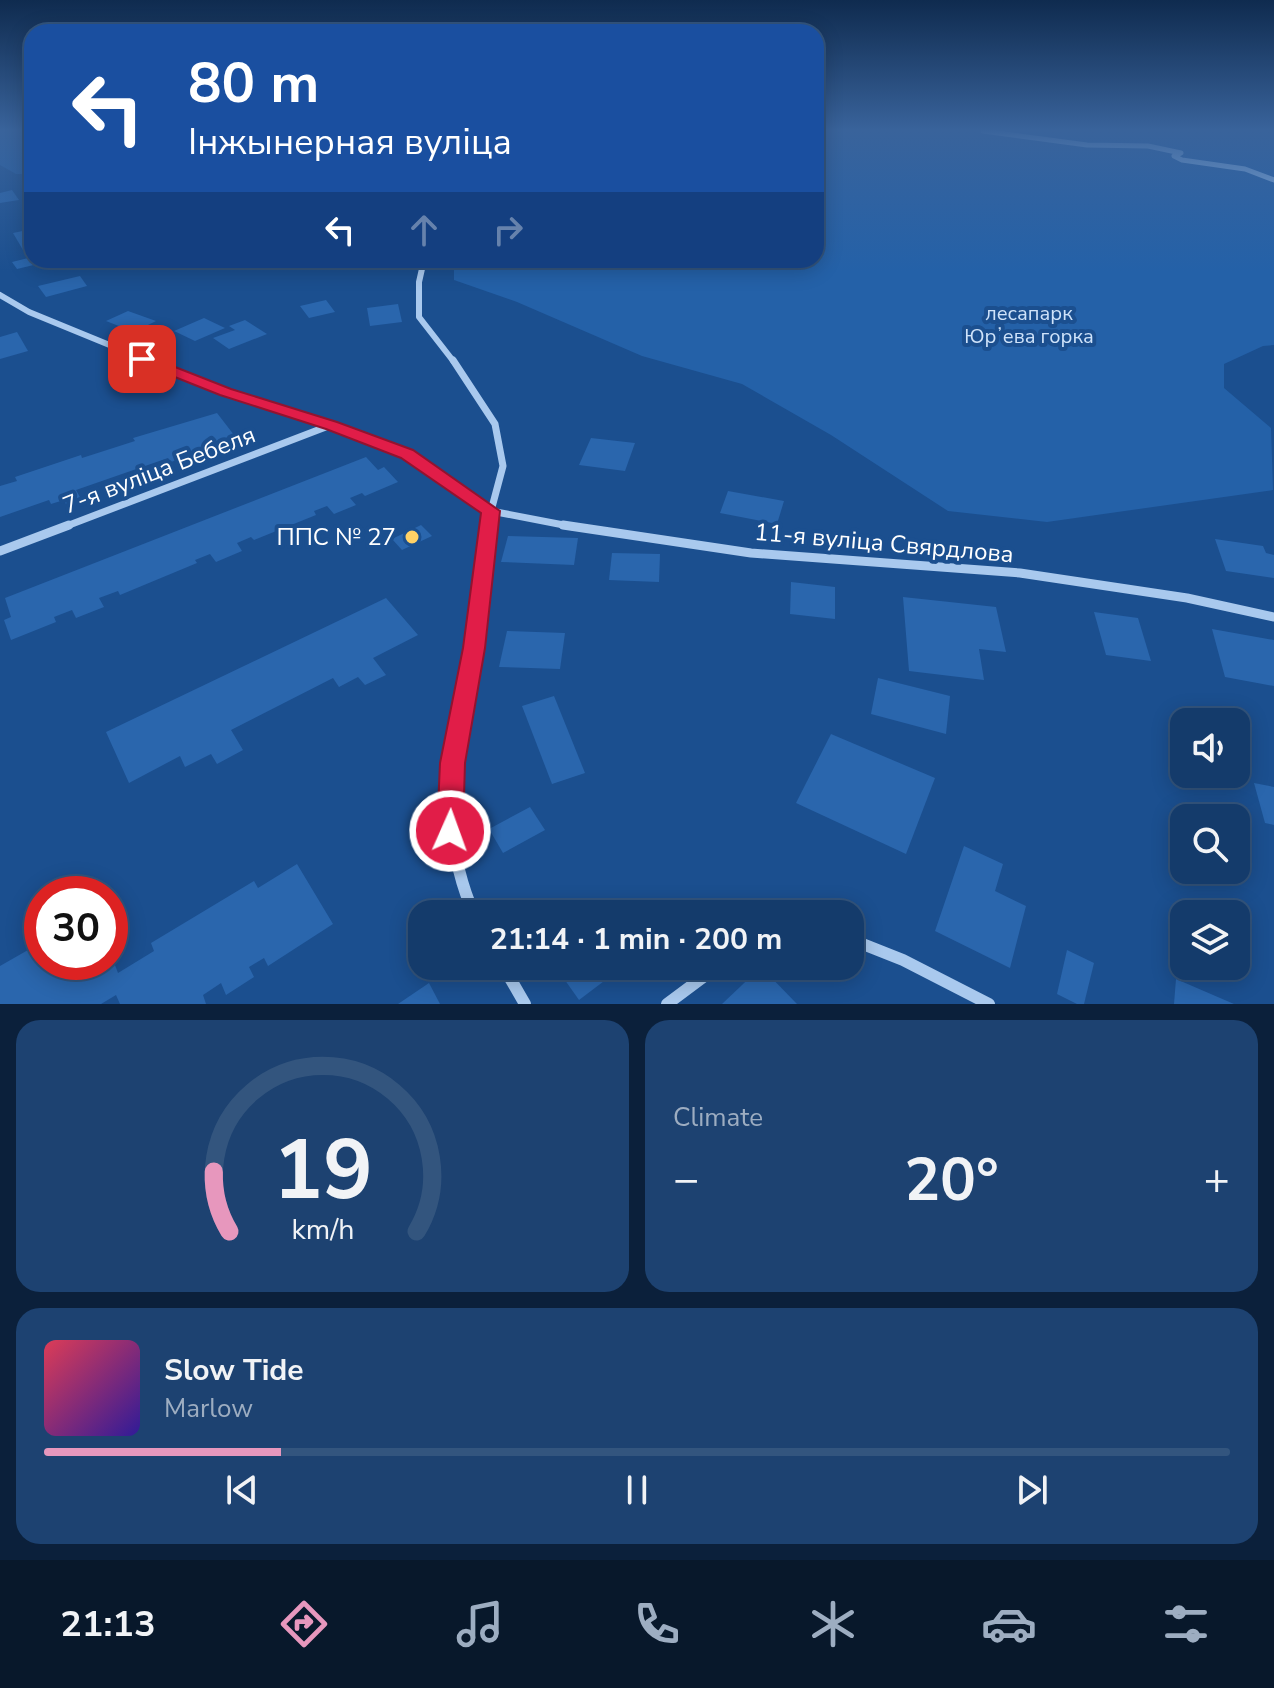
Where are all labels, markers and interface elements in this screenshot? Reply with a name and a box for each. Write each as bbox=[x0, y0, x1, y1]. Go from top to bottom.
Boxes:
text: 80 m bbox=[188, 45, 319, 122]
icon: left bbox=[56, 56, 160, 160]
text: Інжынерная вуліца bbox=[188, 118, 512, 167]
icon: left bbox=[318, 208, 362, 252]
icon: ahead bbox=[402, 208, 446, 252]
icon: right bbox=[486, 208, 530, 252]
park label: лесапарк Юрʼева горка bbox=[964, 300, 1094, 350]
pin bbox=[108, 325, 176, 393]
icon: arrive bbox=[120, 337, 164, 381]
street label: 7-я вуліца Бебеля bbox=[58, 419, 260, 521]
street label: 11-я вуліца Свярдлова bbox=[753, 516, 1015, 570]
place label: ППС № 27 bbox=[277, 521, 396, 553]
marker: ППС № 27 bbox=[403, 528, 421, 546]
map controls bbox=[1170, 708, 1250, 980]
button: sound bbox=[1170, 708, 1250, 788]
position arrow bbox=[408, 789, 492, 873]
button: search bbox=[1170, 804, 1250, 884]
speed limit sign: 30 bbox=[24, 876, 128, 980]
button: layers bbox=[1170, 900, 1250, 980]
text: 21:14 · 1 min · 200 m bbox=[490, 919, 782, 960]
text: Climate bbox=[673, 1100, 763, 1135]
text: 19 bbox=[273, 1114, 372, 1227]
text: 20° bbox=[904, 1139, 999, 1221]
text: − bbox=[673, 1150, 699, 1210]
text: + bbox=[1204, 1150, 1230, 1210]
text: km/h bbox=[291, 1210, 354, 1249]
text: Slow Tide bbox=[164, 1350, 304, 1391]
text: Marlow bbox=[164, 1391, 253, 1426]
icon: previous bbox=[220, 1468, 264, 1512]
icon: pause bbox=[615, 1468, 659, 1512]
icon: next bbox=[1010, 1468, 1054, 1512]
icon: directions bbox=[276, 1596, 332, 1652]
icon: music bbox=[452, 1596, 508, 1652]
icon: phone bbox=[629, 1596, 685, 1652]
icon: climate bbox=[805, 1596, 861, 1652]
icon: car bbox=[981, 1596, 1037, 1652]
icon: filters bbox=[1158, 1596, 1214, 1652]
text: 21:13 bbox=[60, 1600, 156, 1649]

